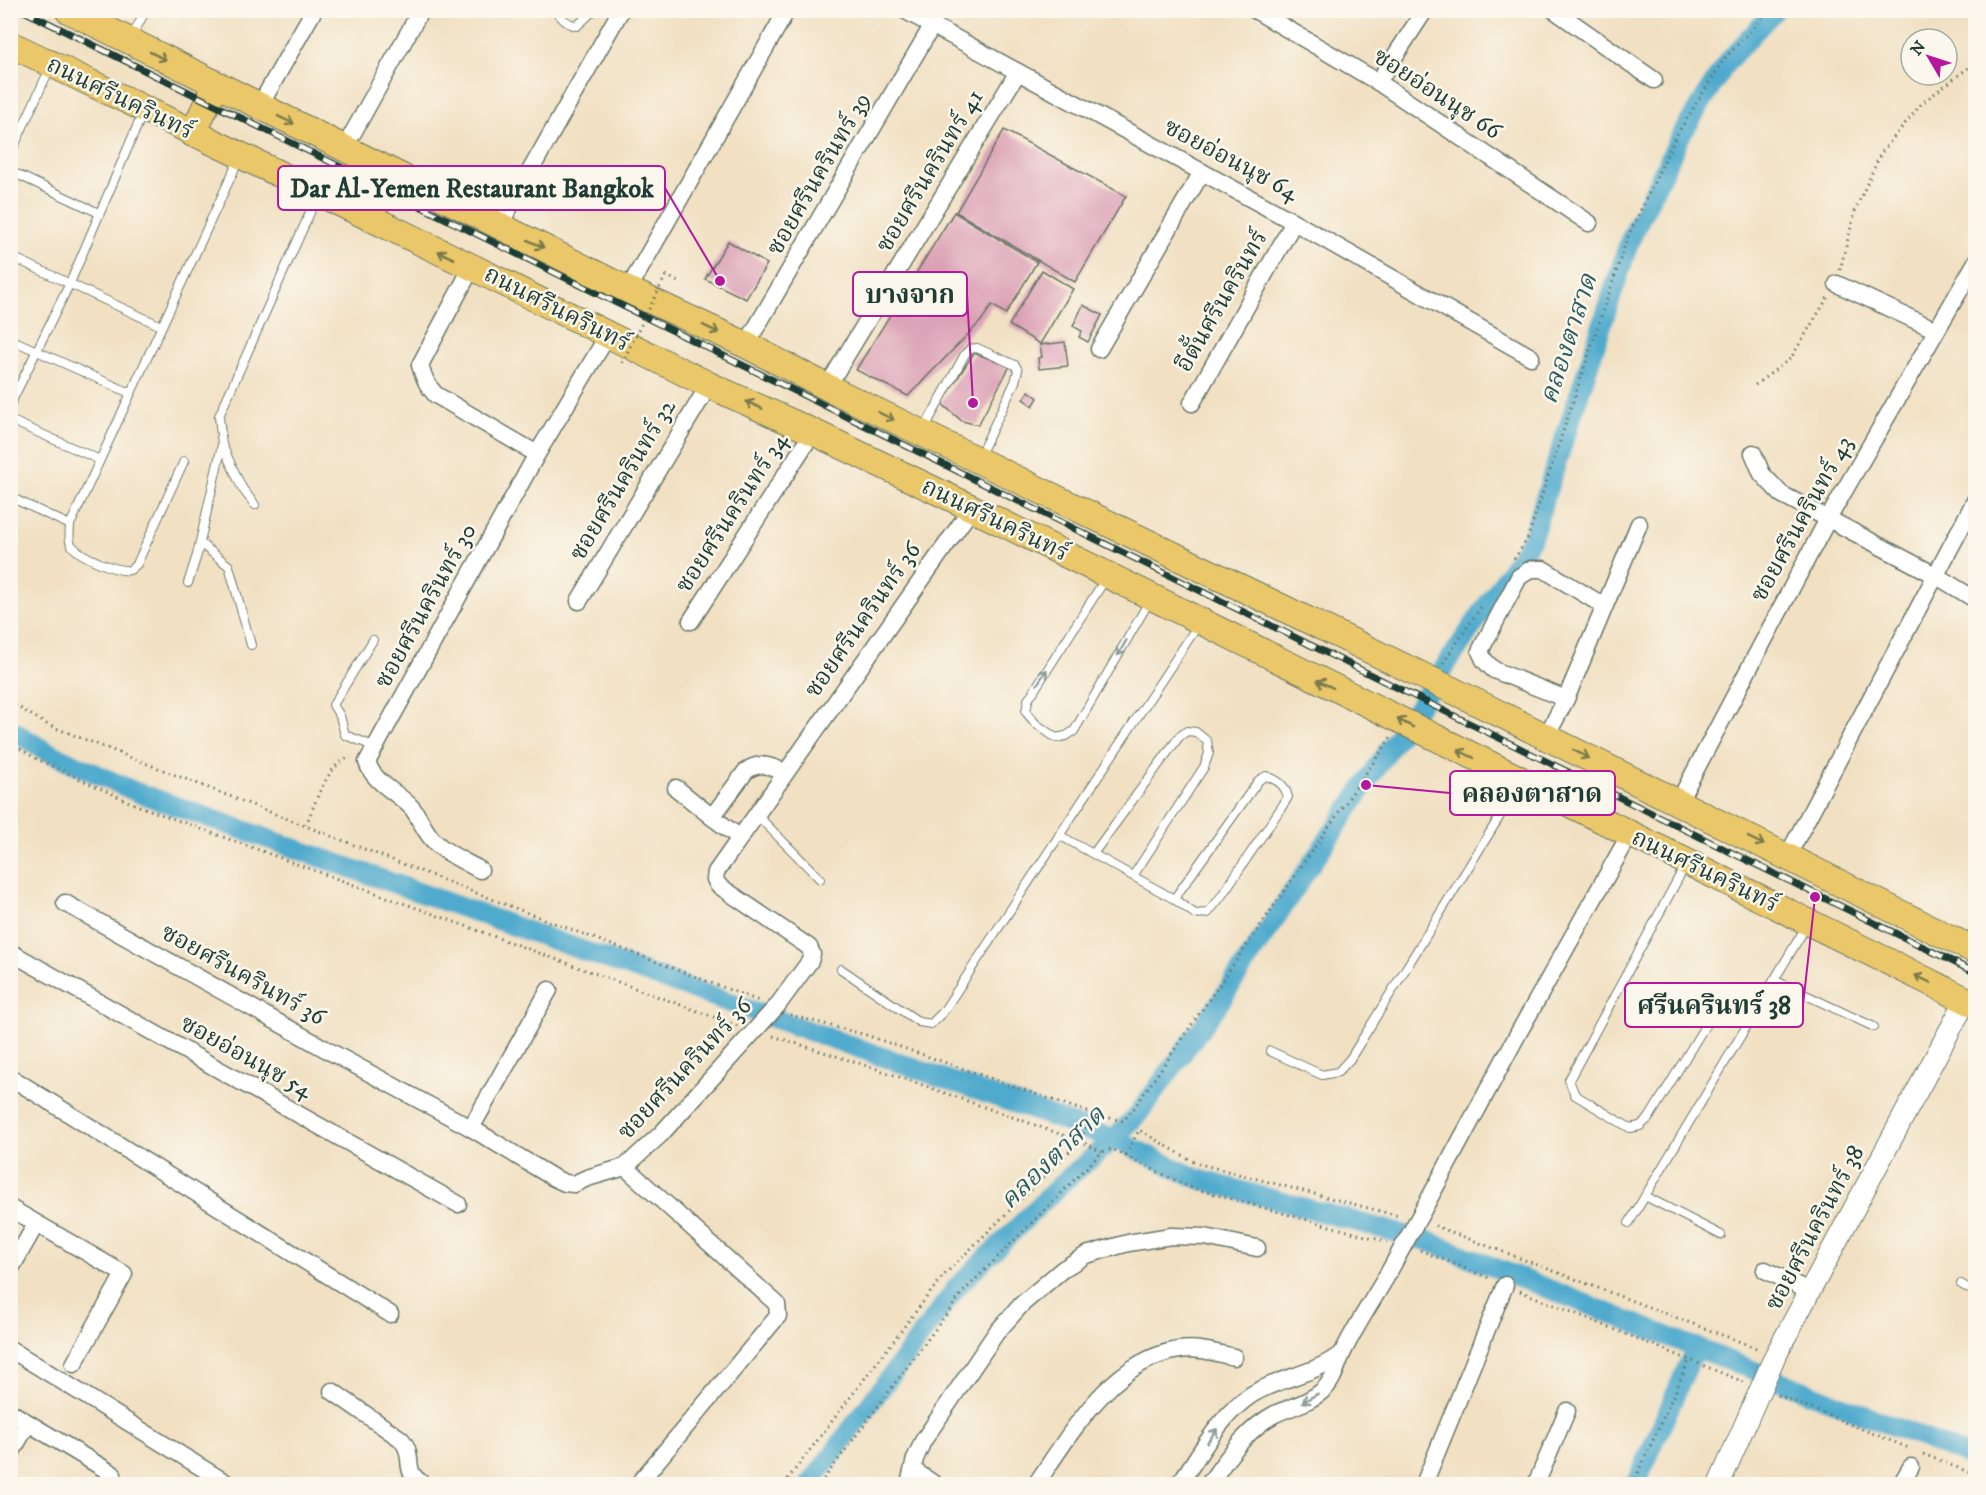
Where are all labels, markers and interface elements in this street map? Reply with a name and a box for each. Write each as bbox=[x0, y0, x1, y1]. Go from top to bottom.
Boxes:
north arrow bbox=[1899, 27, 1959, 87]
text: N bbox=[1906, 37, 1930, 60]
street label: ซอยอ่อนนุช 66 bbox=[1367, 42, 1508, 147]
street label: ถนนศรีนครินทร์ bbox=[41, 48, 200, 147]
one-way arrow bbox=[149, 50, 166, 62]
street label: ซอยศรีนครินทร์ 41 bbox=[868, 83, 990, 258]
street label: ซอยศรีนครินทร์ 39 bbox=[759, 86, 878, 261]
street label: ซอยอ่อนนุช 64 bbox=[1159, 112, 1304, 209]
one-way arrow bbox=[276, 115, 294, 126]
callout: Dar Al-Yemen Restaurant Bangkok bbox=[278, 166, 665, 210]
text: Dar Al-Yemen Restaurant Bangkok bbox=[290, 173, 655, 206]
street label: อีตั้นศรีนครินทร์ bbox=[1166, 222, 1275, 377]
one-way arrow bbox=[526, 239, 544, 250]
one-way arrow bbox=[438, 248, 456, 260]
street label: ถนนศรีนครินทร์ bbox=[479, 257, 636, 359]
water label: คลองตาสาด bbox=[1532, 268, 1606, 408]
callout: บางจาก bbox=[853, 272, 967, 316]
text: บางจาก bbox=[865, 279, 955, 312]
one-way arrow bbox=[702, 323, 720, 335]
street label: ซอยศรีนครินทร์ 32 bbox=[561, 393, 683, 566]
one-way arrow bbox=[745, 399, 763, 410]
one-way arrow bbox=[876, 410, 894, 422]
street label: ซอยศรีนครินทร์ 34 bbox=[667, 425, 796, 599]
street label: ซอยศรีนครินทร์ 43 bbox=[1742, 430, 1860, 607]
street label: ถนนศรีนครินทร์ bbox=[916, 470, 1075, 569]
street label: ซอยศรีนครินทร์ 30 bbox=[367, 517, 484, 694]
street label: ซอยศรีนครินทร์ 36 bbox=[796, 534, 929, 704]
one-way arrow bbox=[1116, 639, 1128, 656]
one-way arrow bbox=[1037, 669, 1049, 686]
one-way arrow bbox=[1317, 677, 1335, 689]
one-way arrow bbox=[1396, 717, 1414, 729]
one-way arrow bbox=[1457, 747, 1475, 759]
one-way arrow bbox=[1572, 749, 1590, 761]
callout: คลองตาสาด bbox=[1450, 771, 1615, 815]
text: คลองตาสาด bbox=[1462, 778, 1602, 811]
street label: ถนนศรีนครินทร์ bbox=[1626, 821, 1785, 920]
one-way arrow bbox=[1746, 836, 1764, 848]
street label: ซอยศรีนครินทร์ 36 bbox=[156, 916, 333, 1033]
one-way arrow bbox=[1915, 973, 1932, 985]
callout: ศรีนครินทร์ 38 bbox=[1625, 983, 1803, 1027]
street label: ซอยศรีนครินทร์ 36 bbox=[610, 989, 760, 1146]
text: ศรีนครินทร์ 38 bbox=[1637, 989, 1791, 1023]
street label: ซอยอ่อนนุช 54 bbox=[175, 1008, 318, 1106]
water label: คลองตาสาด bbox=[993, 1098, 1114, 1217]
street label: ซอยศรีนครินทร์ 38 bbox=[1757, 1139, 1871, 1316]
one-way arrow bbox=[1302, 1392, 1319, 1404]
one-way arrow bbox=[1206, 1429, 1218, 1445]

